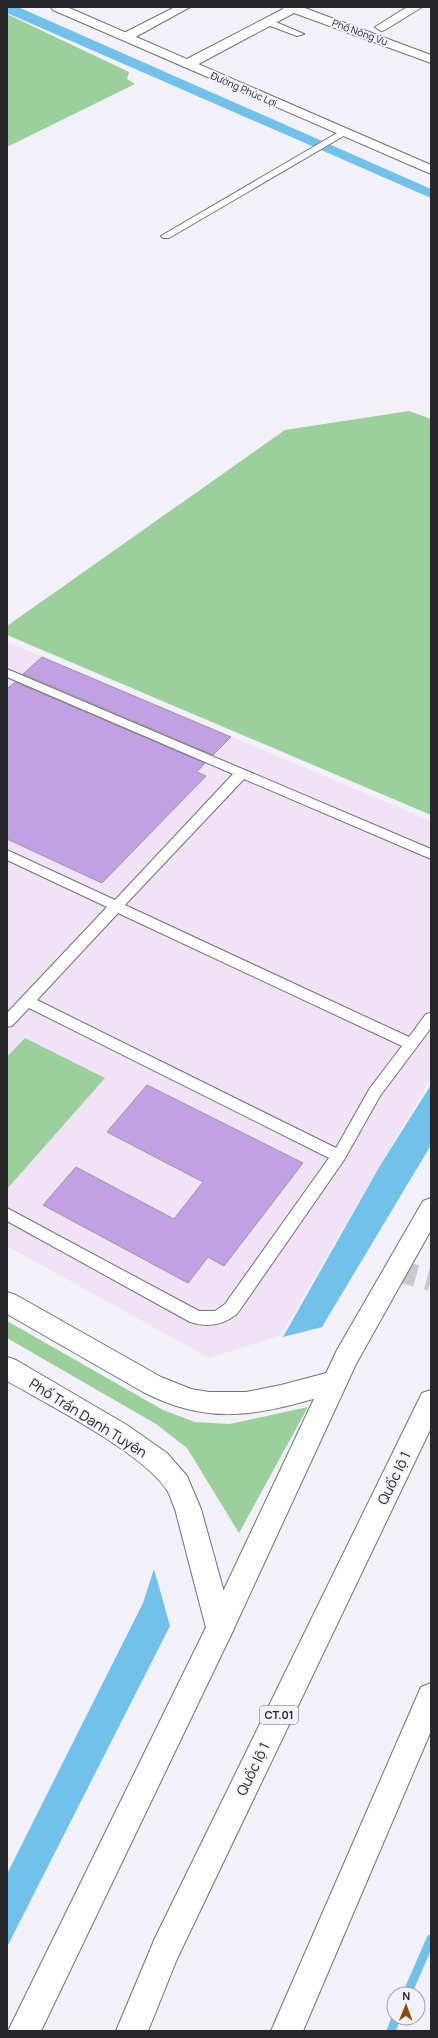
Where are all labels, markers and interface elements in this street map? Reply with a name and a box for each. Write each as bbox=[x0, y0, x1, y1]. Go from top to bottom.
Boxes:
street label: Phố Nông Vụ bbox=[330, 15, 390, 49]
street label: Đường Phúc Lợi bbox=[209, 68, 279, 110]
street label: Phố Trần Danh Tuyên bbox=[26, 1374, 151, 1462]
street label: Quốc lộ 1 bbox=[372, 1448, 415, 1508]
road number: CT.01 bbox=[260, 1706, 298, 1724]
street label: Quốc lộ 1 bbox=[231, 1739, 274, 1799]
north arrow bbox=[386, 1986, 426, 2026]
text: N bbox=[402, 1988, 410, 2003]

